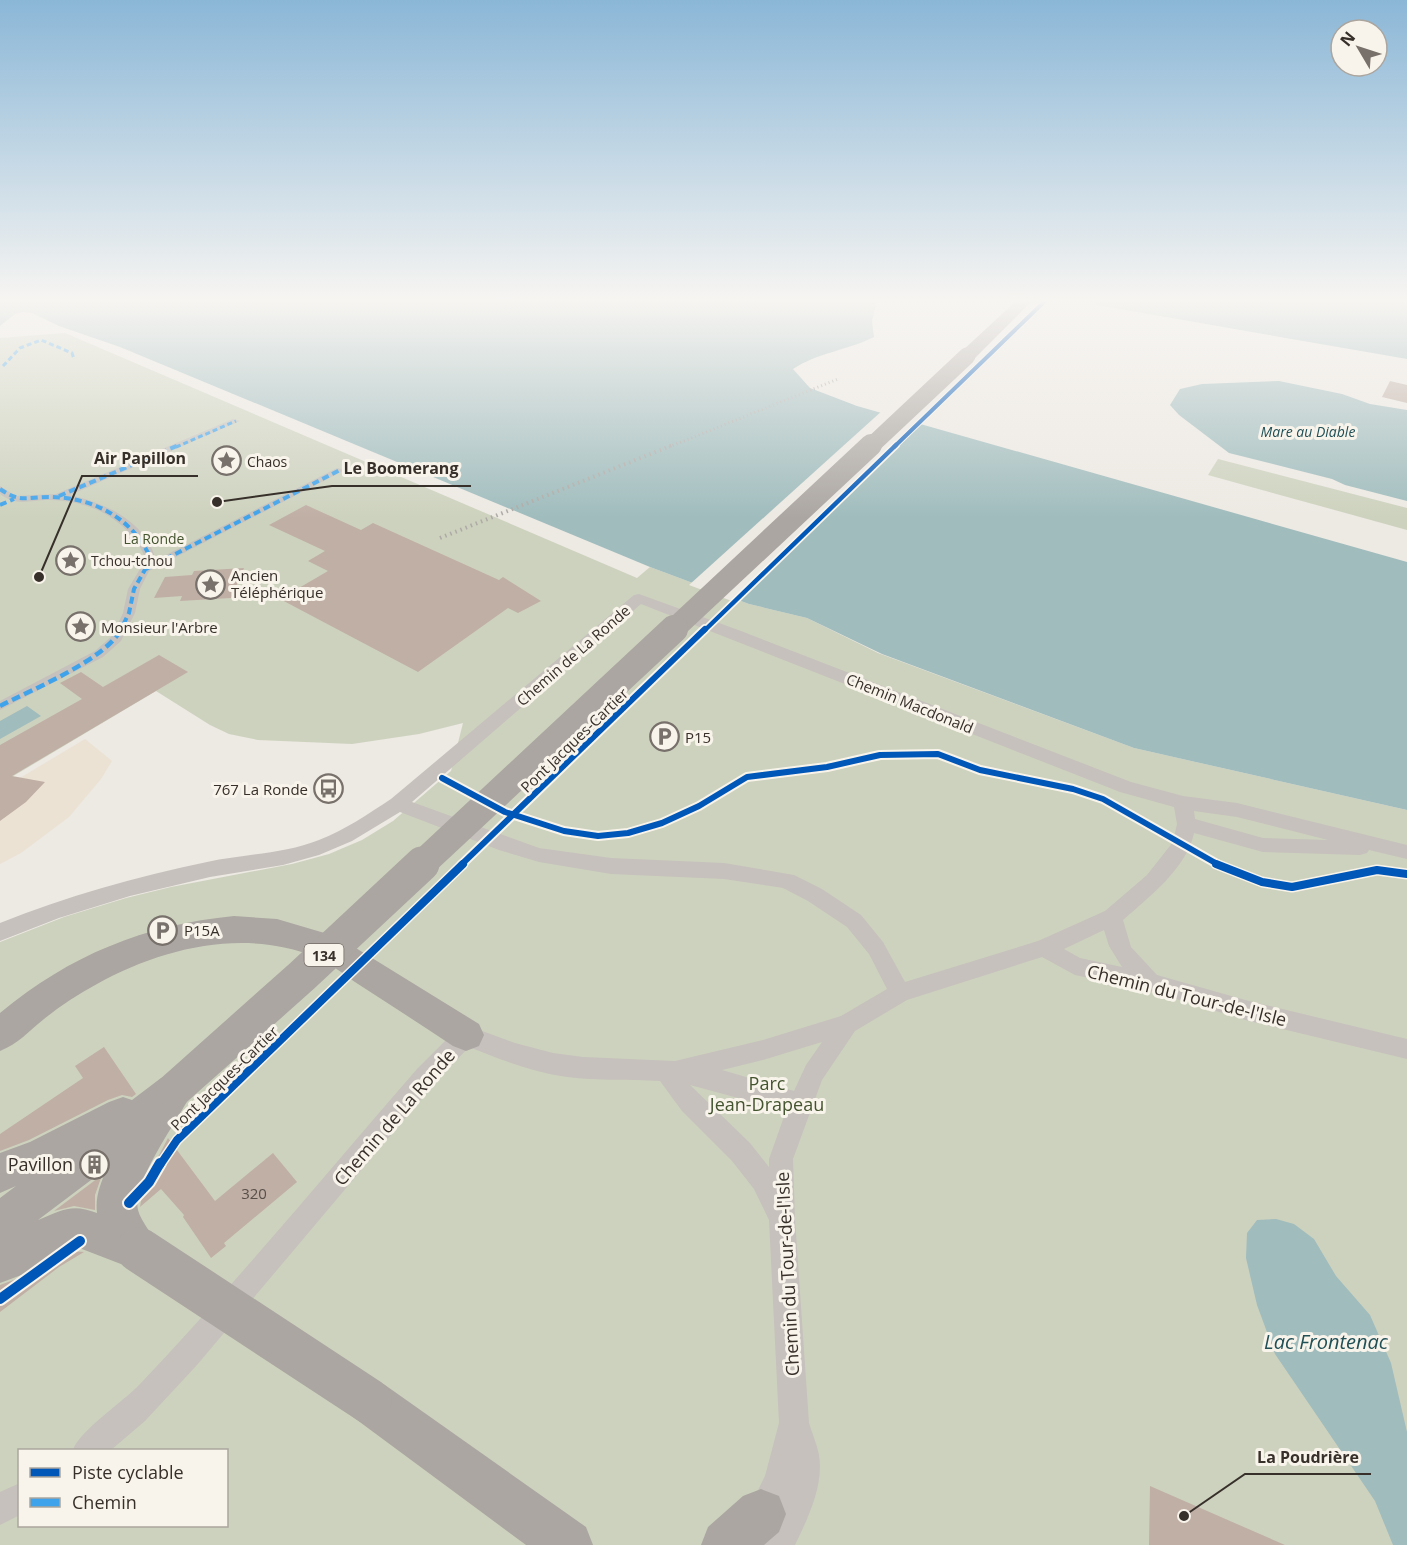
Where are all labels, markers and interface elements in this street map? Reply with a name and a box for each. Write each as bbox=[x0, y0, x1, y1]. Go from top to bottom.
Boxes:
north arrow bbox=[1329, 18, 1389, 78]
text: N bbox=[1335, 27, 1360, 51]
water label: Mare au Diable bbox=[1261, 422, 1355, 441]
callout: Air Papillon bbox=[82, 442, 198, 476]
place icon: Chaos bbox=[210, 445, 242, 477]
text: Air Papillon bbox=[94, 447, 186, 469]
place label: Chaos bbox=[247, 452, 288, 471]
callout: Le Boomerang bbox=[332, 452, 471, 486]
text: Le Boomerang bbox=[344, 457, 458, 479]
park label: La Ronde bbox=[124, 529, 185, 548]
place icon: Tchou-tchou bbox=[54, 544, 86, 576]
place label: Tchou-tchou bbox=[91, 551, 173, 570]
place label: Ancien Téléphérique bbox=[231, 565, 323, 602]
place icon: Ancien Téléphérique bbox=[194, 568, 226, 600]
street label: Chemin de La Ronde bbox=[512, 600, 634, 710]
place icon: Monsieur l'Arbre bbox=[64, 611, 96, 643]
place label: Monsieur l'Arbre bbox=[101, 617, 218, 637]
street label: Chemin Macdonald bbox=[843, 668, 977, 738]
street label: Pont Jacques-Cartier bbox=[516, 683, 632, 797]
parking icon: P15 bbox=[648, 721, 680, 753]
place label: P15 bbox=[685, 727, 711, 747]
bus stop icon: 767 La Ronde bbox=[313, 773, 345, 805]
place label: 767 La Ronde bbox=[213, 779, 308, 799]
parking icon: P15A bbox=[147, 914, 179, 946]
place label: P15A bbox=[184, 920, 220, 940]
road number: 134 bbox=[304, 944, 344, 966]
street label: Chemin du Tour-de-l'Isle bbox=[1085, 959, 1289, 1031]
street label: Pont Jacques-Cartier bbox=[166, 1021, 282, 1135]
street label: Chemin de La Ronde bbox=[328, 1044, 460, 1190]
park label: Parc Jean-Drapeau bbox=[708, 1071, 824, 1116]
building icon: Pavillon bbox=[78, 1148, 110, 1180]
place label: Pavillon bbox=[8, 1152, 73, 1176]
street label: Chemin du Tour-de-l'Isle bbox=[770, 1171, 804, 1377]
house number: 320 bbox=[241, 1183, 267, 1203]
water label: Lac Frontenac bbox=[1264, 1328, 1389, 1355]
callout: La Poudrière bbox=[1245, 1440, 1371, 1474]
text: La Poudrière bbox=[1257, 1446, 1359, 1468]
legend bbox=[18, 1449, 228, 1527]
text: Piste cyclable bbox=[72, 1460, 184, 1484]
text: Chemin bbox=[72, 1490, 137, 1514]

